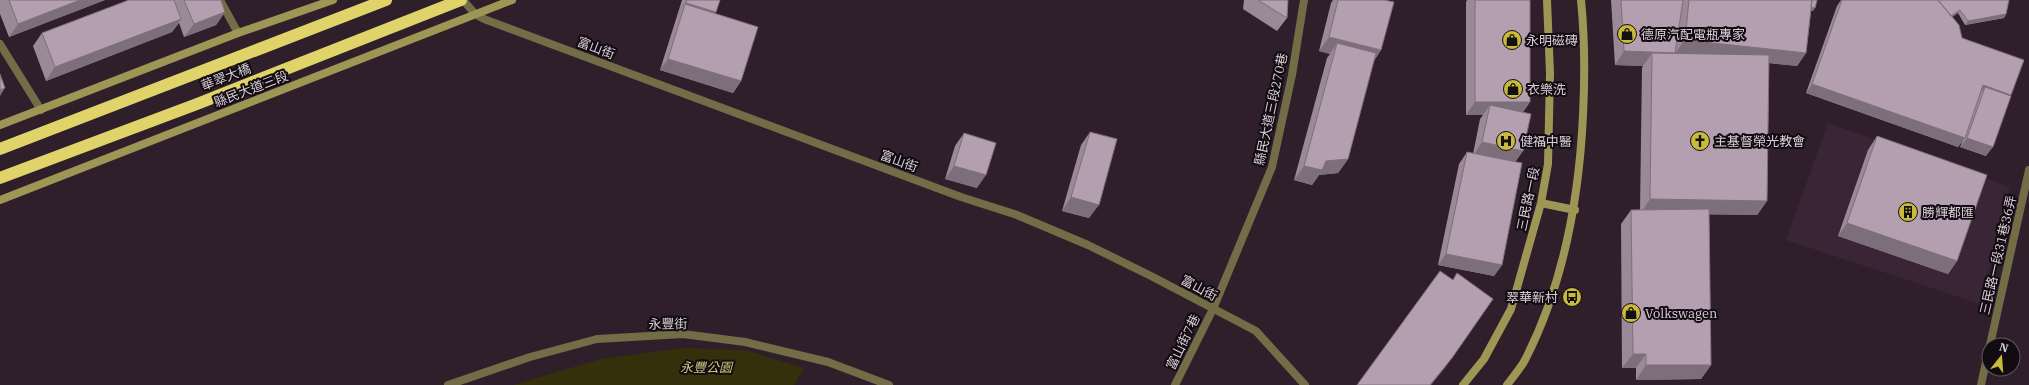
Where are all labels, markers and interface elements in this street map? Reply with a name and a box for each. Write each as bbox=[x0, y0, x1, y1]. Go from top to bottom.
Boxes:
shop icon: 德原汽配電瓶專家 bbox=[1616, 23, 1638, 45]
place label: 德原汽配電瓶專家 bbox=[1641, 26, 1745, 43]
shop icon: 永明磁磚 bbox=[1501, 29, 1523, 51]
place label: 永明磁磚 bbox=[1526, 32, 1578, 49]
street label: 富山街 bbox=[575, 33, 617, 63]
street label: 縣民大道三段270巷 bbox=[1251, 51, 1291, 167]
street label: 華翠大橋 bbox=[199, 60, 253, 94]
street label: 縣民大道三段 bbox=[212, 67, 290, 111]
shop icon: 衣樂洗 bbox=[1502, 78, 1524, 100]
place label: 衣樂洗 bbox=[1527, 81, 1566, 98]
hospital icon: 健福中醫 bbox=[1495, 130, 1517, 152]
church icon: 主基督榮光教會 bbox=[1689, 130, 1711, 152]
place label: 健福中醫 bbox=[1520, 133, 1572, 150]
place label: 主基督榮光教會 bbox=[1714, 133, 1805, 150]
street label: 富山街 bbox=[878, 146, 920, 176]
street label: 三民路一段 bbox=[1513, 165, 1543, 233]
street label: 三民路一段31巷36弄 bbox=[1976, 194, 2020, 316]
building icon: 勝輝都匯 bbox=[1897, 201, 1919, 223]
place label: 勝輝都匯 bbox=[1922, 204, 1974, 221]
street label: 富山街 bbox=[1178, 271, 1220, 305]
bus stop icon: 翠華新村 bbox=[1561, 286, 1583, 308]
place label: 翠華新村 bbox=[1506, 289, 1558, 306]
shop icon: Volkswagen bbox=[1620, 302, 1642, 324]
place label: Volkswagen bbox=[1645, 305, 1717, 322]
street label: 富山街7巷 bbox=[1162, 311, 1204, 373]
street label: 永豐街 bbox=[648, 315, 688, 333]
north arrow bbox=[1981, 337, 2021, 377]
text: N bbox=[1998, 339, 2010, 355]
park label: 永豐公園 bbox=[680, 359, 734, 376]

